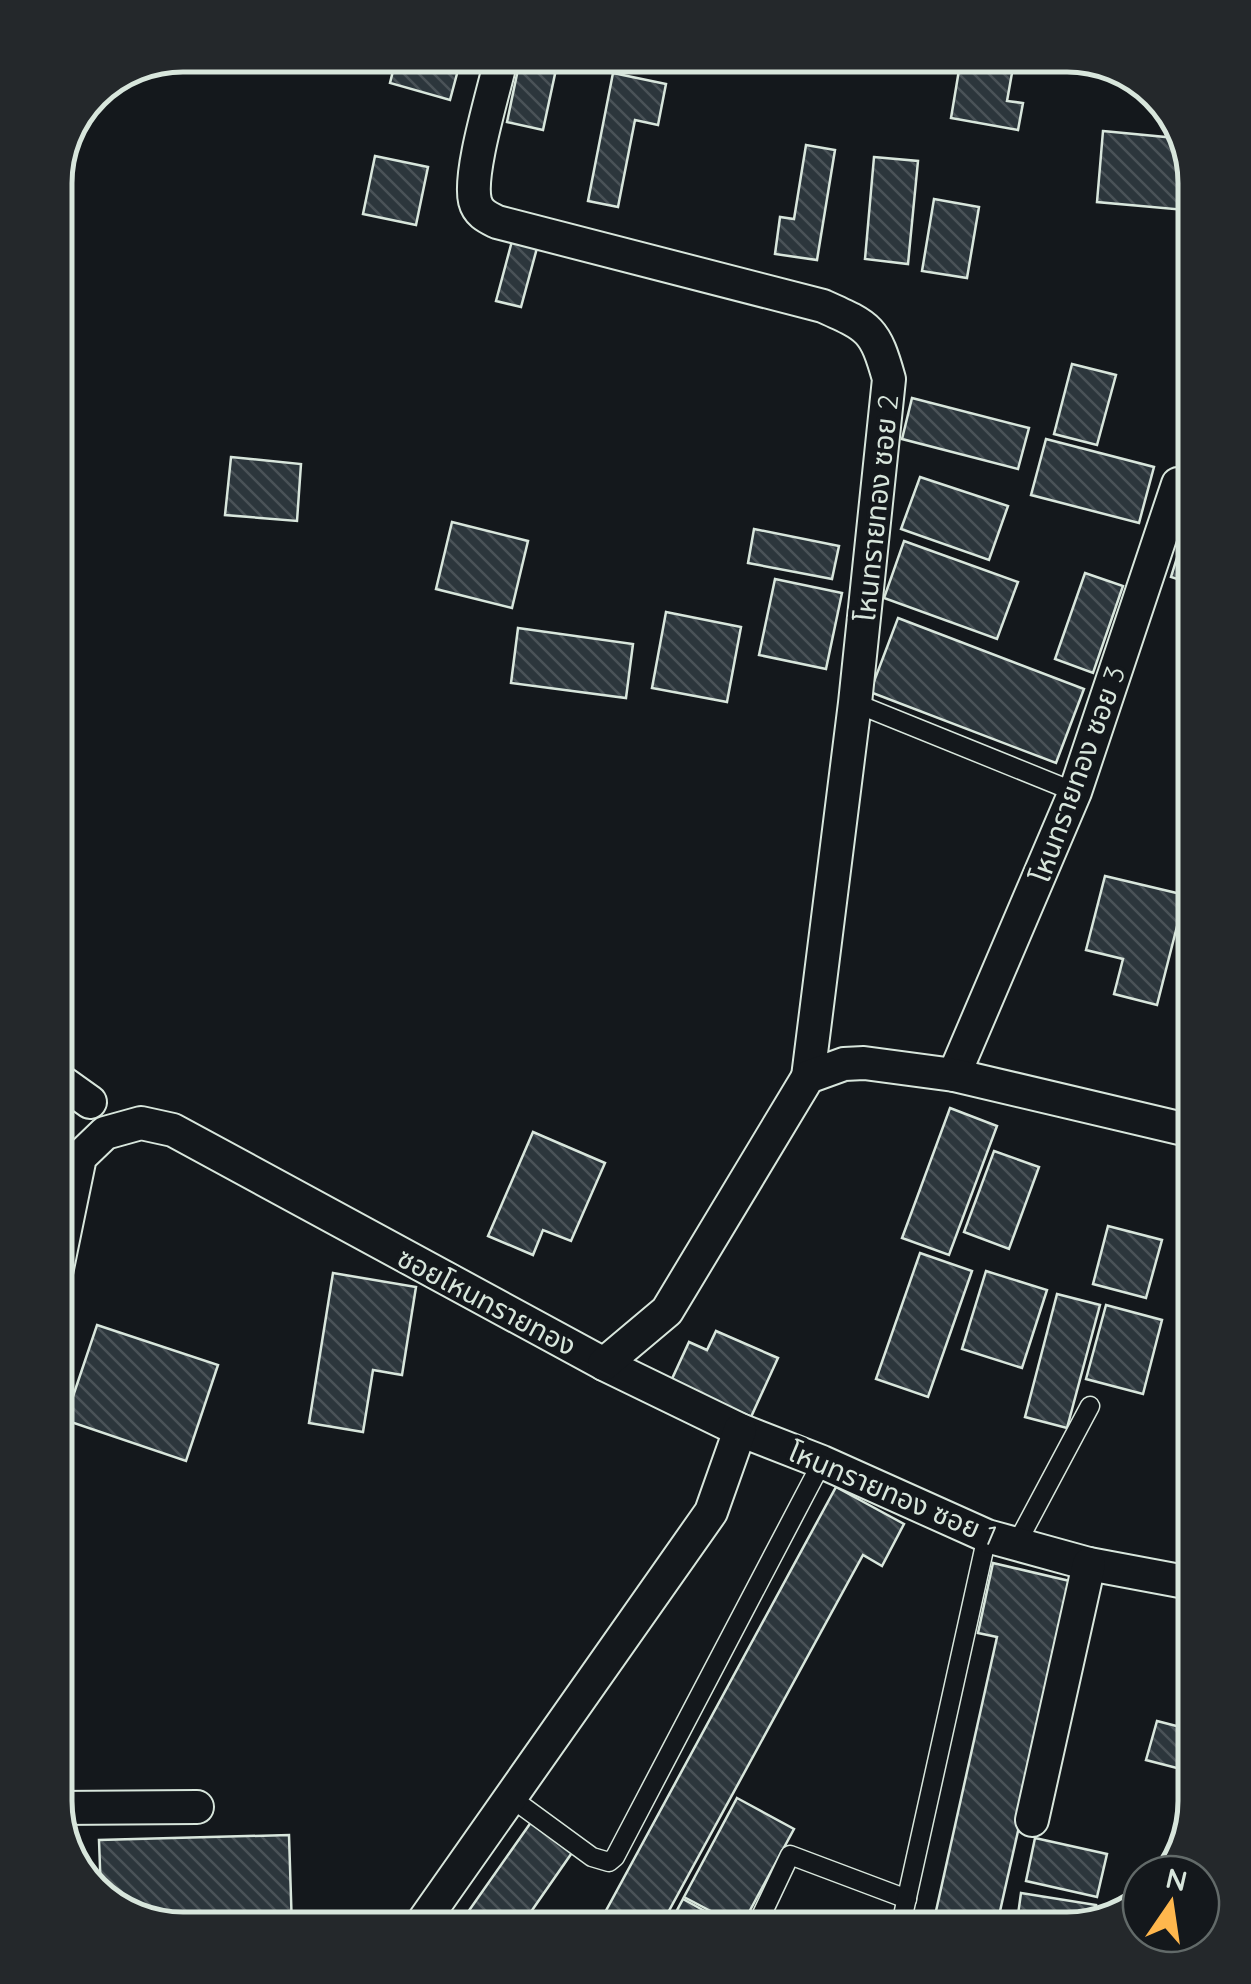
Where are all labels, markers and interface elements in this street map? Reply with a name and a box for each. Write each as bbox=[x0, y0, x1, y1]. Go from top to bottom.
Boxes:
street label: โหนทรายทอง ซอย 2 bbox=[847, 393, 905, 623]
street label: โหนทรายทอง ซอย 3 bbox=[1022, 661, 1132, 887]
street label: ซอยโหนทรายทอง bbox=[392, 1239, 582, 1363]
street label: โหนทรายทอง ซอย 1 bbox=[784, 1433, 1002, 1553]
north arrow bbox=[1121, 1854, 1221, 1954]
text: N bbox=[1163, 1860, 1191, 1899]

